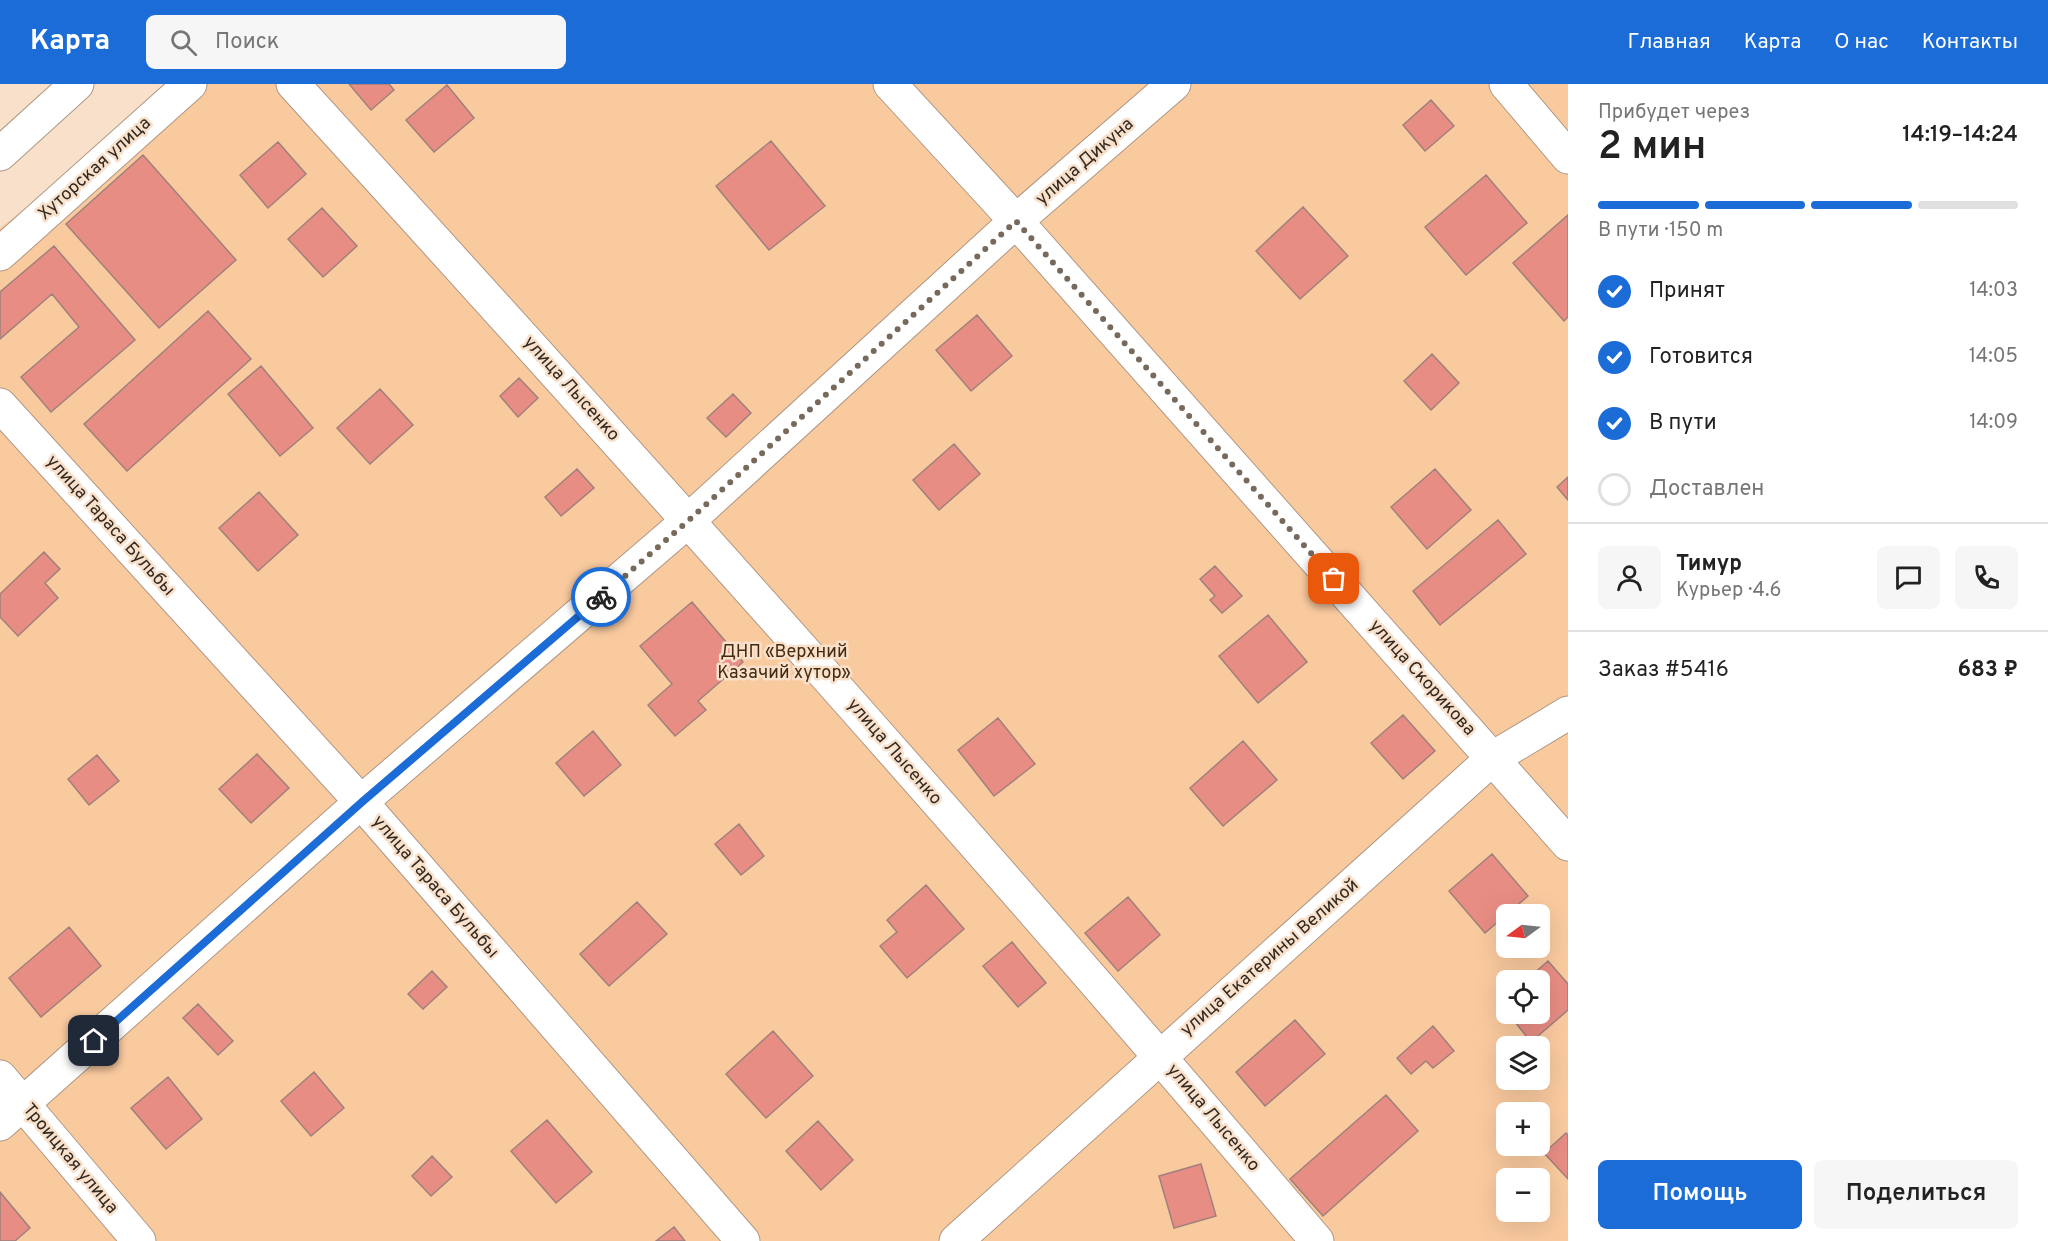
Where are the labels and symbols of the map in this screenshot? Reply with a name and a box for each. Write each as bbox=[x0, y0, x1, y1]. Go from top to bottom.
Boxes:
street label: Хуторская улица bbox=[34, 112, 156, 226]
street label: улица Дикуна bbox=[1031, 113, 1139, 211]
street label: улица Лысенко bbox=[518, 332, 624, 446]
street label: улица Тараса Бульбы bbox=[40, 451, 180, 601]
pin bbox=[1308, 553, 1359, 604]
courier bbox=[571, 567, 631, 627]
street label: улица Скорикова bbox=[1364, 615, 1480, 741]
park label: ДНП «Верхний Казачий хутор» bbox=[717, 641, 851, 685]
street label: улица Лысенко bbox=[841, 694, 947, 810]
street label: улица Тараса Бульбы bbox=[367, 811, 503, 963]
street label: улица Екатерины Великой bbox=[1176, 874, 1364, 1042]
north arrow bbox=[1496, 904, 1550, 958]
pin bbox=[68, 1015, 119, 1066]
street label: улица Лысенко bbox=[1161, 1059, 1265, 1177]
street label: Троицкая улица bbox=[17, 1099, 123, 1219]

